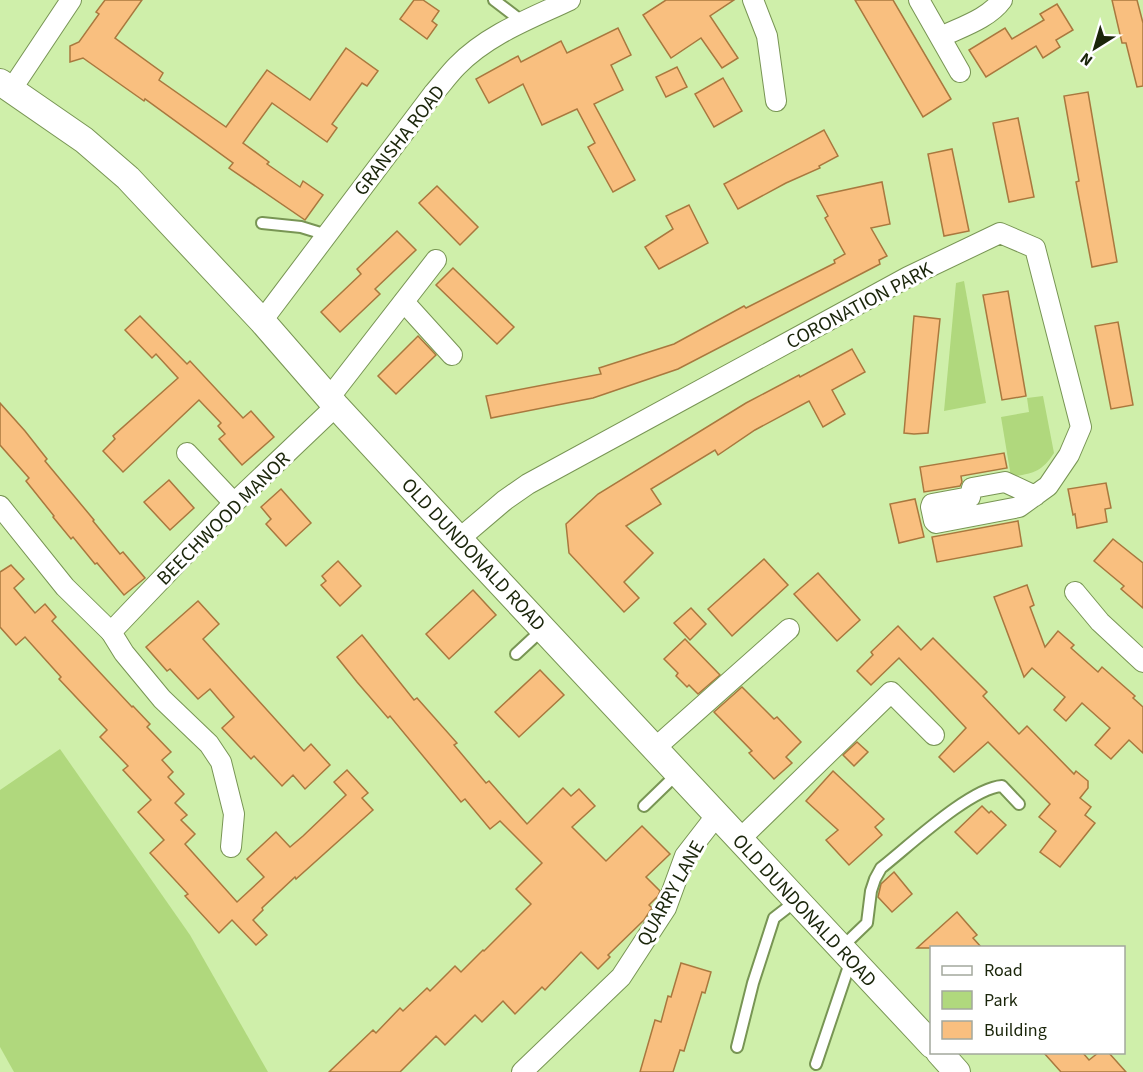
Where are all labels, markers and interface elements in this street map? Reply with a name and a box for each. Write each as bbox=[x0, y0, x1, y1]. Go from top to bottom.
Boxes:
north arrow bbox=[1065, 18, 1125, 78]
text: N bbox=[1076, 47, 1097, 71]
street label: GRANSHA ROAD bbox=[348, 79, 452, 202]
street label: CORONATION PARK bbox=[781, 255, 938, 356]
street label: BEECHWOOD MANOR bbox=[151, 446, 297, 592]
street label: OLD DUNDONALD ROAD bbox=[395, 472, 552, 638]
street label: OLD DUNDONALD ROAD bbox=[726, 828, 883, 994]
street label: QUARRY LANE bbox=[630, 835, 712, 951]
legend bbox=[930, 946, 1125, 1054]
text: Road bbox=[984, 958, 1023, 983]
text: Park bbox=[984, 988, 1018, 1013]
text: Building bbox=[984, 1018, 1047, 1043]

